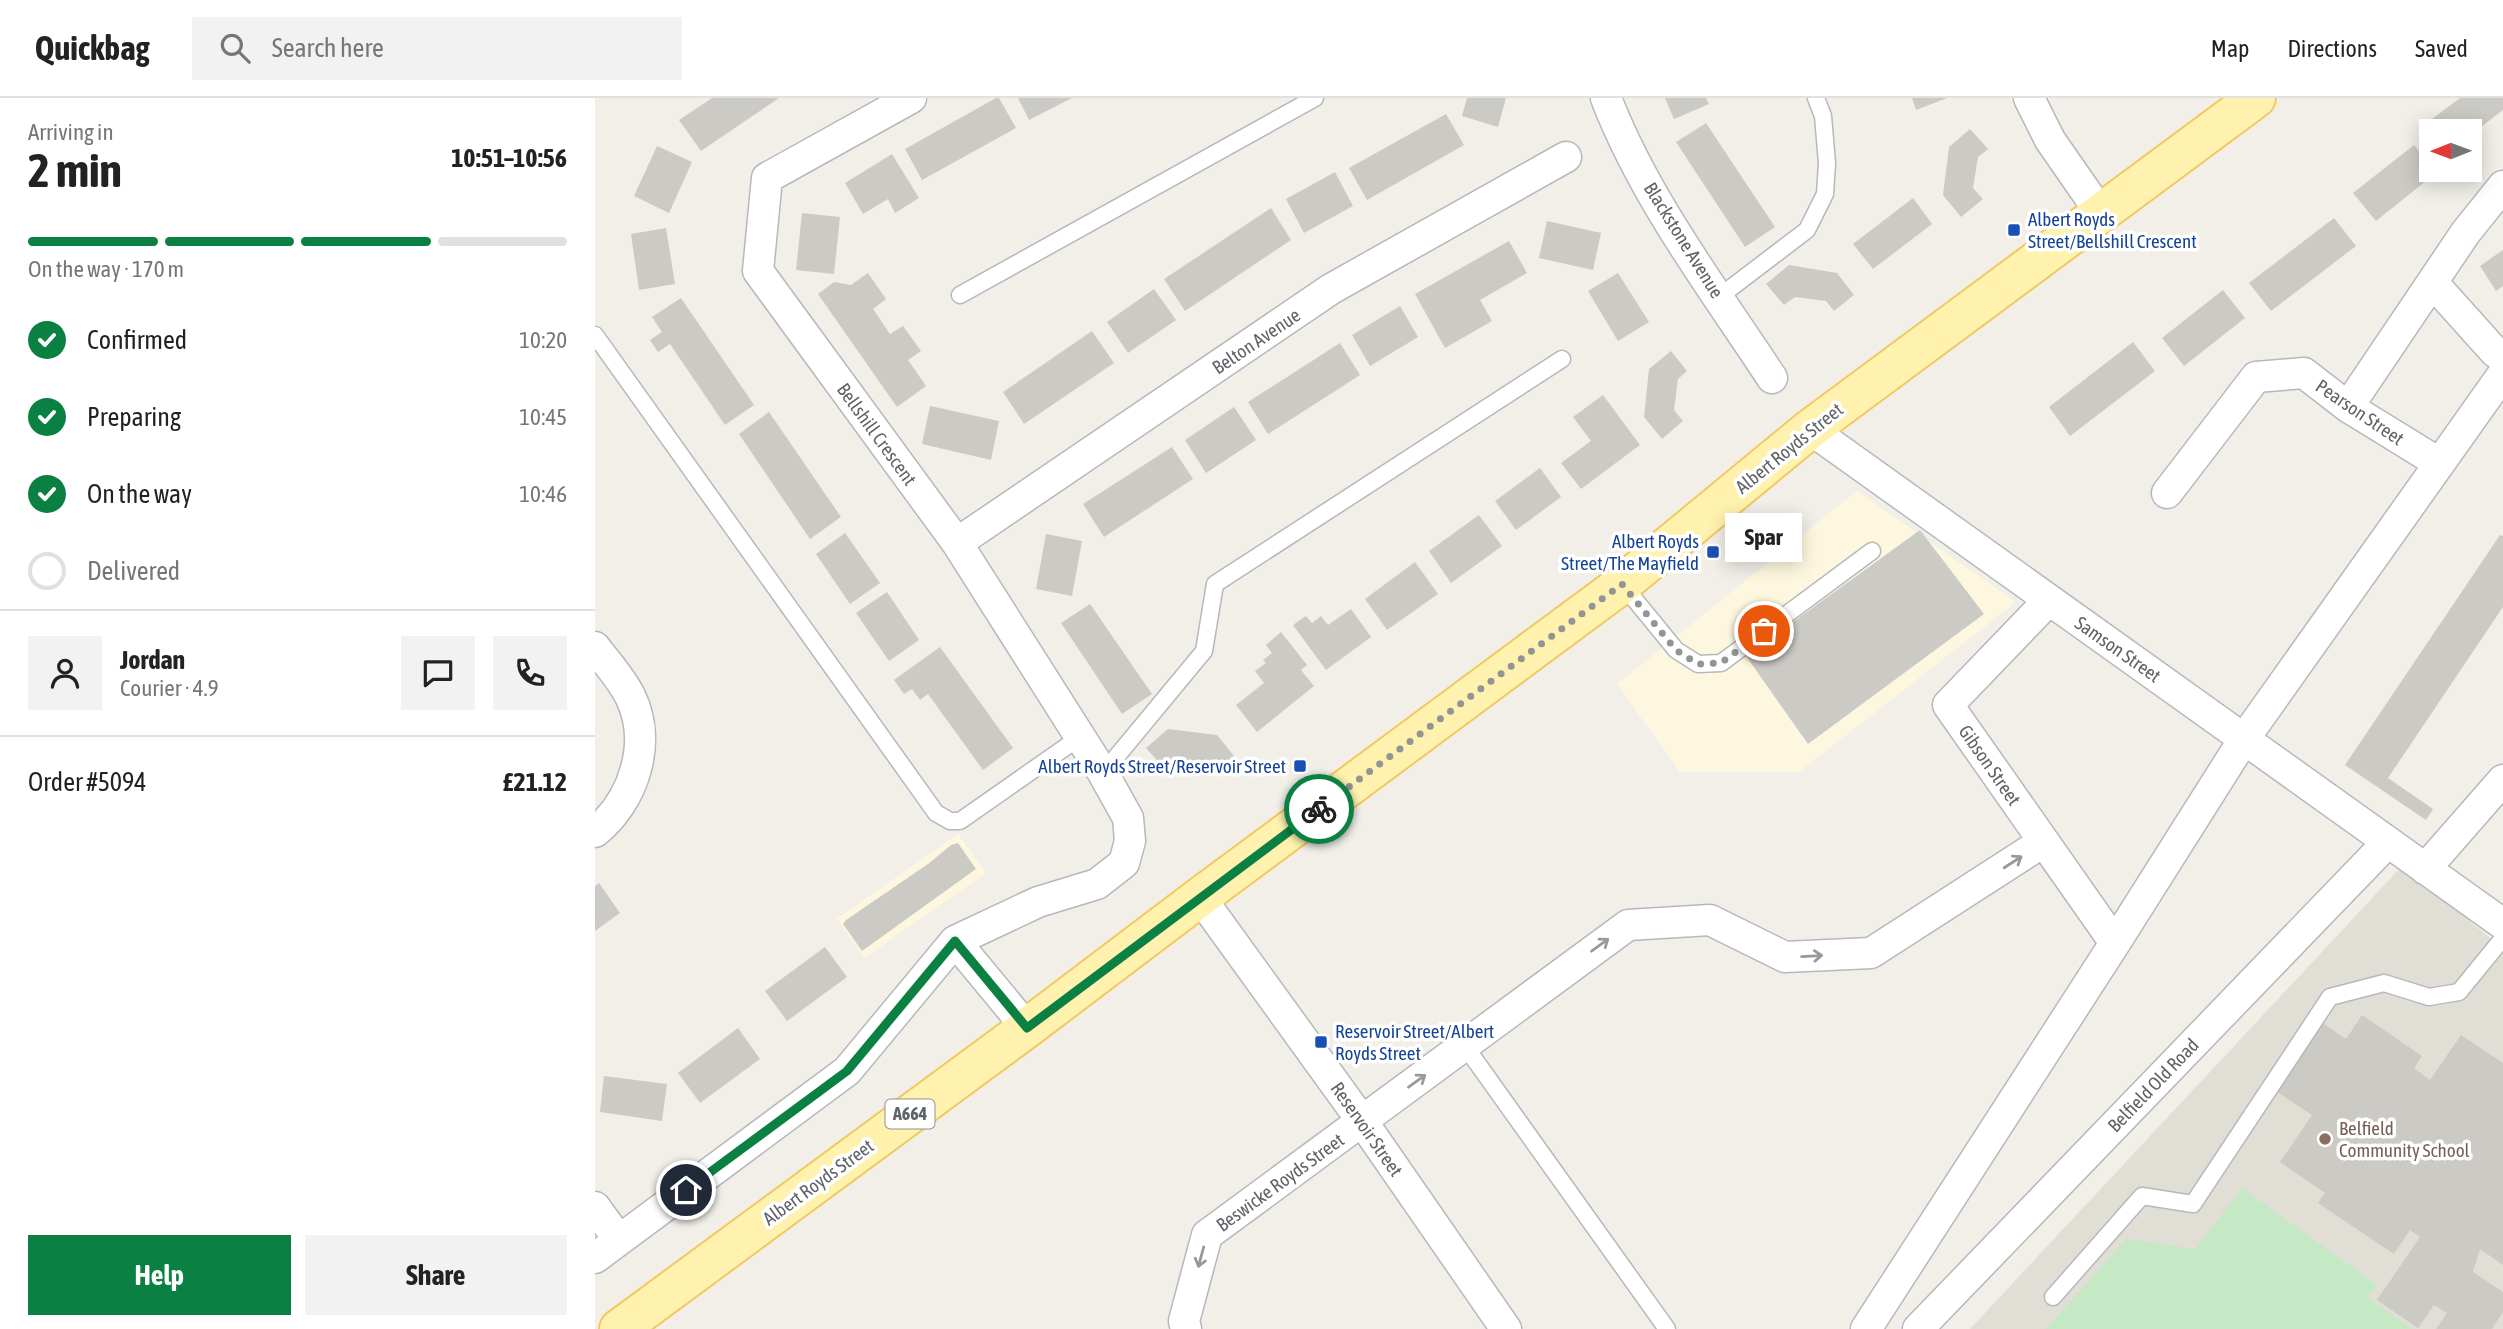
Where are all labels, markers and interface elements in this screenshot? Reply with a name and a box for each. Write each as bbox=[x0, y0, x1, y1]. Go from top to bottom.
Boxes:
search box bbox=[192, 17, 682, 80]
text: Quickbag bbox=[35, 29, 150, 67]
icon: search bbox=[216, 29, 254, 67]
text: Search here bbox=[272, 33, 384, 63]
text: Map bbox=[2211, 35, 2249, 62]
text: Directions bbox=[2287, 35, 2377, 62]
text: Saved bbox=[2415, 35, 2468, 62]
text: Arriving in bbox=[28, 119, 114, 145]
north arrow bbox=[2419, 119, 2481, 182]
map controls bbox=[2419, 119, 2482, 182]
text: 10:51–10:56 bbox=[451, 143, 567, 173]
text: 2 min bbox=[28, 144, 122, 197]
street label: Blackstone Avenue bbox=[1640, 178, 1728, 302]
place label: Albert Royds Street/Bellshill Crescent bbox=[2028, 208, 2197, 252]
marker: Albert Royds Street/Bellshill Crescent bbox=[2006, 222, 2022, 238]
text: On the way · 170 m bbox=[28, 256, 184, 282]
street label: Belton Avenue bbox=[1208, 304, 1304, 378]
icon: check bbox=[28, 321, 66, 359]
text: Confirmed bbox=[87, 325, 187, 355]
text: 10:20 bbox=[519, 327, 567, 353]
street label: Pearson Street bbox=[2312, 375, 2408, 449]
street label: Bellshill Crescent bbox=[833, 379, 921, 489]
icon: check bbox=[28, 398, 66, 436]
street label: Albert Royds Street bbox=[1731, 398, 1847, 498]
text: Preparing bbox=[87, 402, 181, 432]
text: 10:45 bbox=[519, 404, 567, 430]
icon: check bbox=[28, 475, 66, 513]
text: On the way bbox=[87, 479, 192, 509]
text: 10:46 bbox=[519, 481, 567, 507]
callout: Spar bbox=[1725, 512, 1803, 561]
text: Spar bbox=[1744, 524, 1783, 550]
place label: Albert Royds Street/The Mayfield bbox=[1561, 530, 1699, 574]
marker: Albert Royds Street/The Mayfield bbox=[1705, 544, 1721, 560]
text: Delivered bbox=[87, 556, 180, 586]
pin bbox=[1734, 601, 1794, 661]
street label: Samson Street bbox=[2071, 611, 2165, 687]
icon: bag bbox=[1745, 612, 1783, 650]
button: person bbox=[28, 636, 102, 710]
button: chat bbox=[401, 636, 475, 710]
button: phone bbox=[493, 636, 567, 710]
text: Jordan bbox=[120, 645, 185, 675]
text: Courier · 4.9 bbox=[120, 675, 219, 701]
street label: Gibson Street bbox=[1954, 721, 2026, 809]
place label: Albert Royds Street/Reservoir Street bbox=[1038, 755, 1286, 777]
marker: Albert Royds Street/Reservoir Street bbox=[1292, 758, 1308, 774]
text: Order #5094 bbox=[28, 767, 147, 797]
text: £21.12 bbox=[503, 767, 567, 797]
courier bbox=[1284, 774, 1354, 844]
icon: bike bbox=[1300, 790, 1338, 828]
one-way arrow bbox=[2002, 855, 2022, 869]
one-way arrow bbox=[1591, 938, 1609, 953]
one-way arrow bbox=[1800, 949, 1823, 962]
place label: Reservoir Street/Albert Royds Street bbox=[1335, 1020, 1494, 1064]
marker: Reservoir Street/Albert Royds Street bbox=[1313, 1034, 1329, 1050]
street label: Belfield Old Road bbox=[2103, 1034, 2203, 1136]
one-way arrow bbox=[1408, 1073, 1426, 1088]
street label: Reservoir Street bbox=[1326, 1078, 1408, 1180]
road number: A664 bbox=[885, 1099, 935, 1128]
place label: Belfield Community School bbox=[2339, 1117, 2470, 1161]
street label: Beswicke Royds Street bbox=[1212, 1128, 1348, 1236]
marker: Belfield Community School bbox=[2317, 1131, 2333, 1147]
street label: Albert Royds Street bbox=[758, 1134, 878, 1230]
pin bbox=[656, 1160, 716, 1220]
icon: home bbox=[667, 1171, 705, 1209]
button: Help bbox=[28, 1235, 291, 1315]
button: Share bbox=[305, 1235, 567, 1315]
one-way arrow bbox=[1194, 1246, 1207, 1268]

